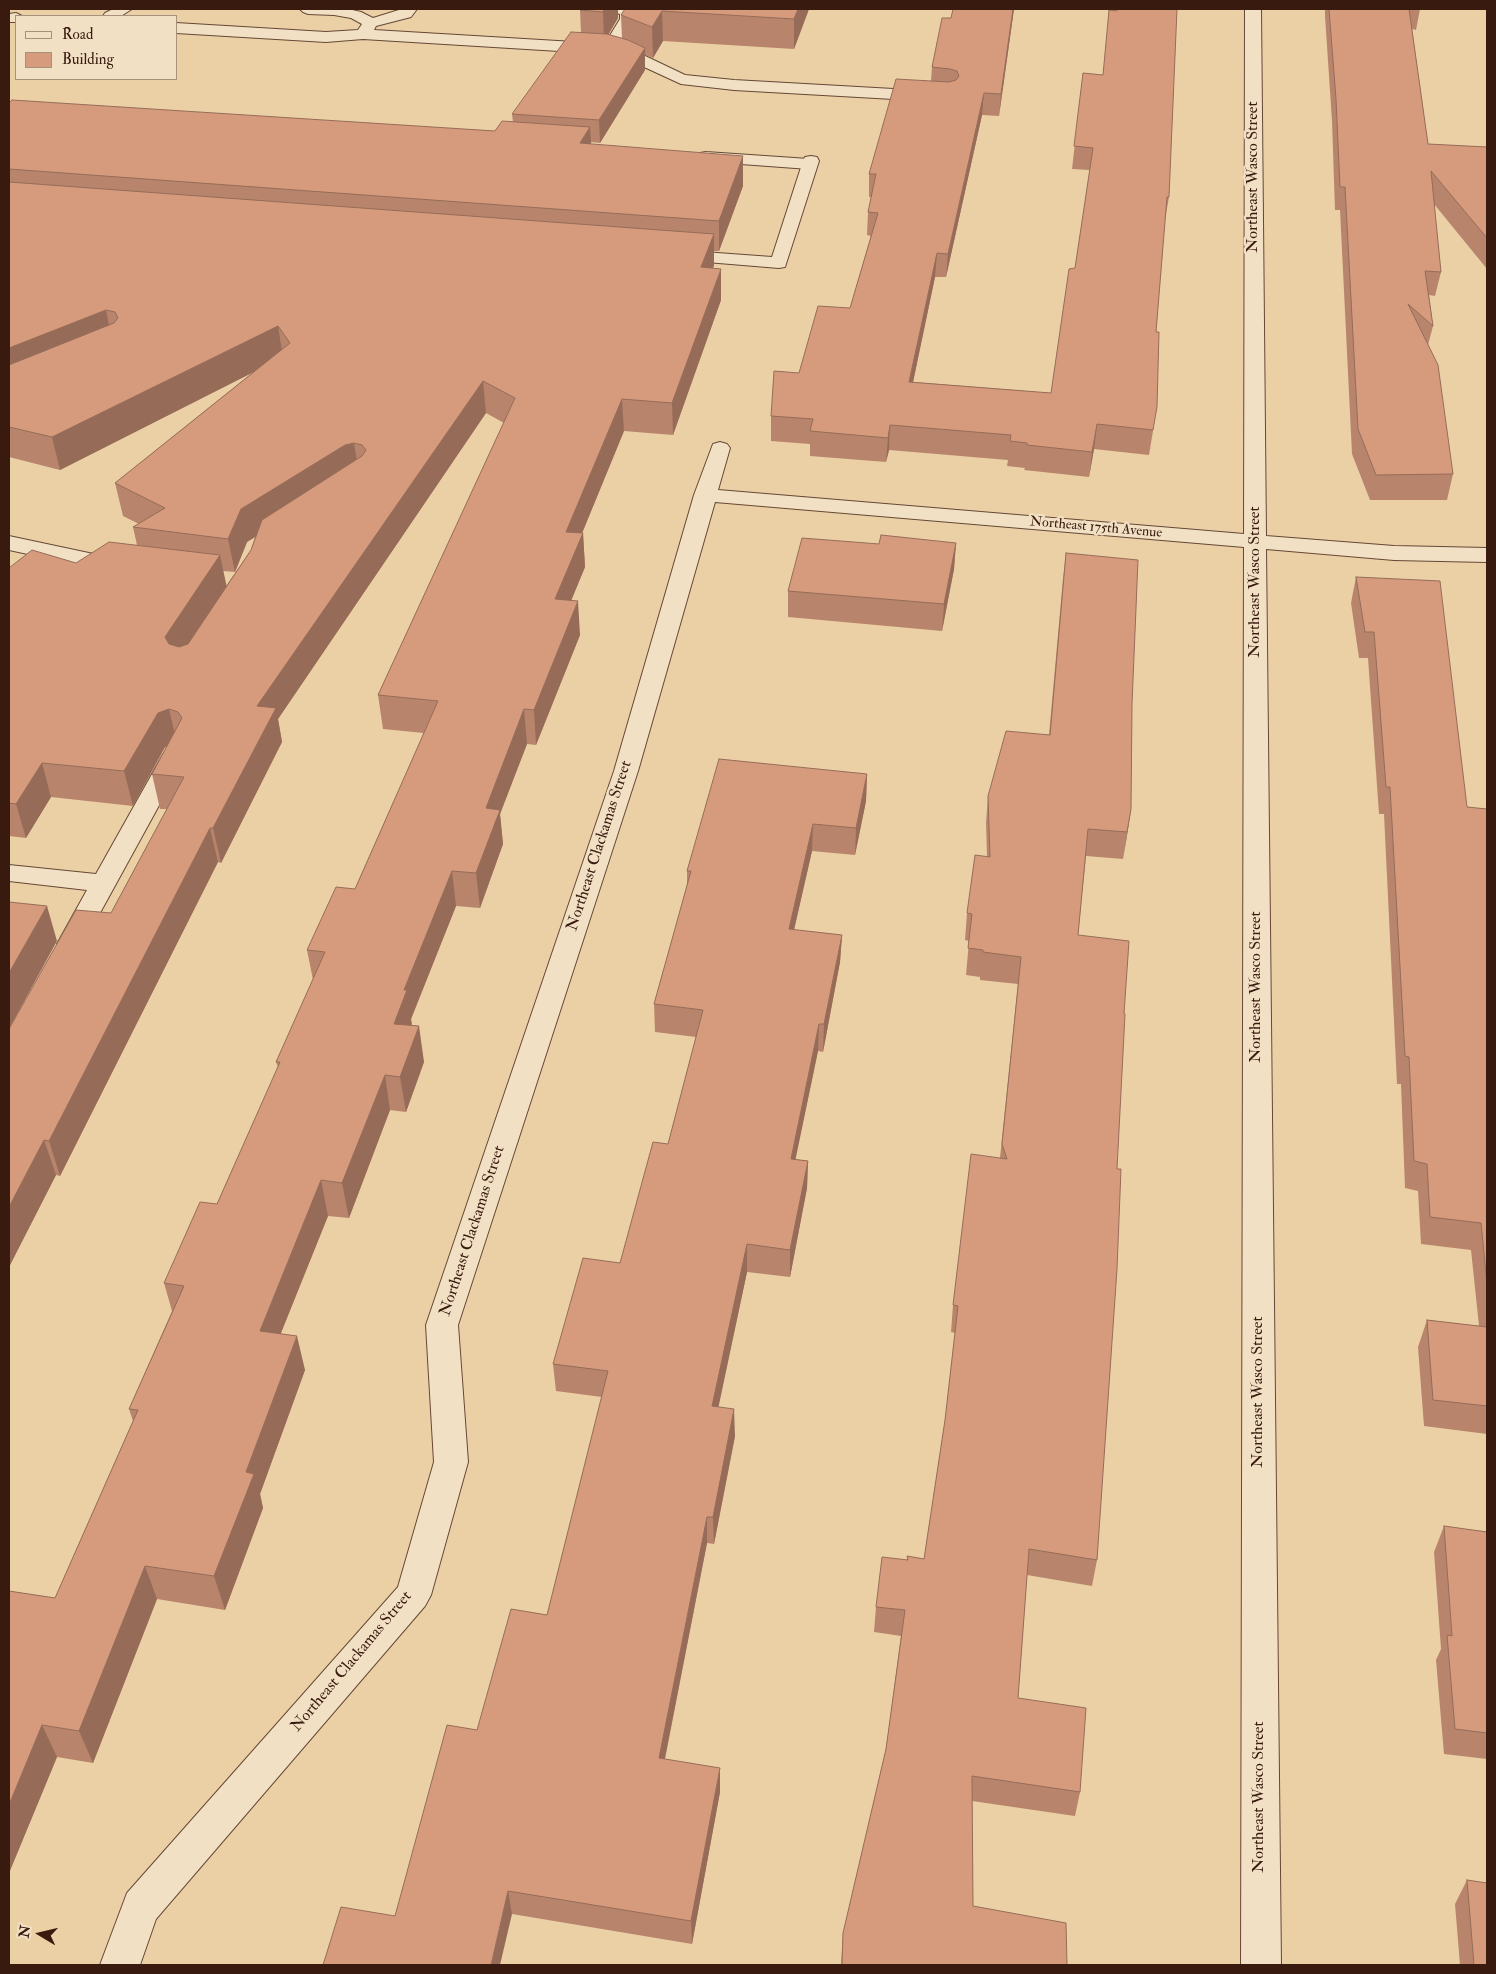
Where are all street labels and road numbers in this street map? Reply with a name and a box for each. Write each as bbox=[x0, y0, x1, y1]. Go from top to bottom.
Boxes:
street label: Northeast Wasco Street bbox=[1244, 101, 1264, 253]
street label: Northeast Wasco Street bbox=[1246, 506, 1266, 658]
street label: Northeast 175th Avenue bbox=[1029, 514, 1163, 542]
street label: Northeast Clackamas Street bbox=[563, 758, 637, 934]
street label: Northeast Wasco Street bbox=[1247, 911, 1267, 1063]
street label: Northeast Clackamas Street bbox=[436, 1143, 510, 1319]
street label: Northeast Wasco Street bbox=[1249, 1316, 1269, 1468]
street label: Northeast Clackamas Street bbox=[287, 1588, 417, 1736]
street label: Northeast Wasco Street bbox=[1250, 1721, 1270, 1873]

